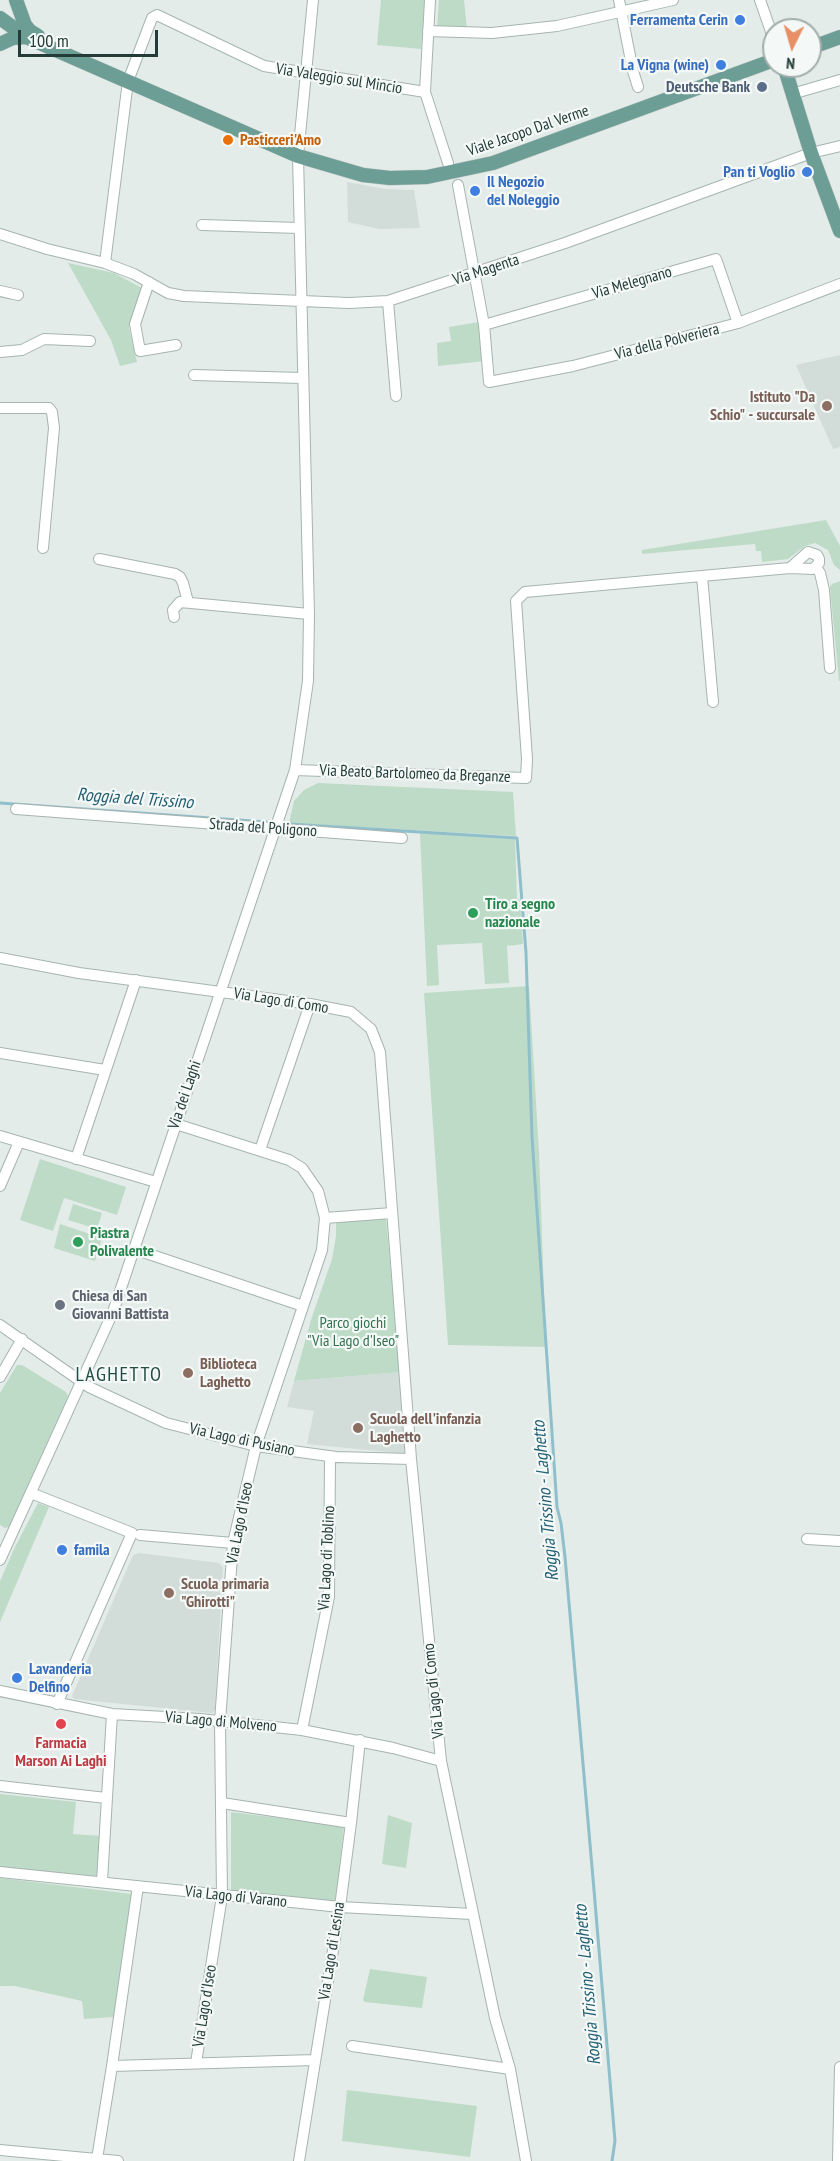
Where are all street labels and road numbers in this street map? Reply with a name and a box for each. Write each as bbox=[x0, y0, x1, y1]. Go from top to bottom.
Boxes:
street label: Via Valeggio sul Mincio bbox=[274, 60, 404, 98]
street label: Viale Jacopo Dal Verme bbox=[465, 101, 591, 161]
street label: Via Magenta bbox=[450, 250, 522, 290]
street label: Via Melegnano bbox=[590, 262, 674, 304]
street label: Via della Polveriera bbox=[613, 320, 721, 364]
street label: Via Beato Bartolomeo da Breganze bbox=[319, 761, 511, 787]
street label: Strada del Poligono bbox=[208, 815, 318, 841]
street label: Via Lago di Como bbox=[232, 984, 330, 1018]
street label: Via dei Laghi bbox=[164, 1058, 206, 1132]
street label: Via Lago di Pusiano bbox=[187, 1419, 297, 1461]
street label: Via Lago d'Iseo bbox=[223, 1480, 257, 1566]
street label: Via Lago di Toblino bbox=[315, 1505, 339, 1611]
street label: Via Lago di Como bbox=[419, 1642, 449, 1740]
street label: Via Lago di Molveno bbox=[164, 1708, 278, 1736]
street label: Via Lago di Varano bbox=[184, 1882, 288, 1912]
street label: Via Lago di Lesina bbox=[315, 1900, 349, 2002]
street label: Via Lago d'Iseo bbox=[189, 1963, 221, 2049]

